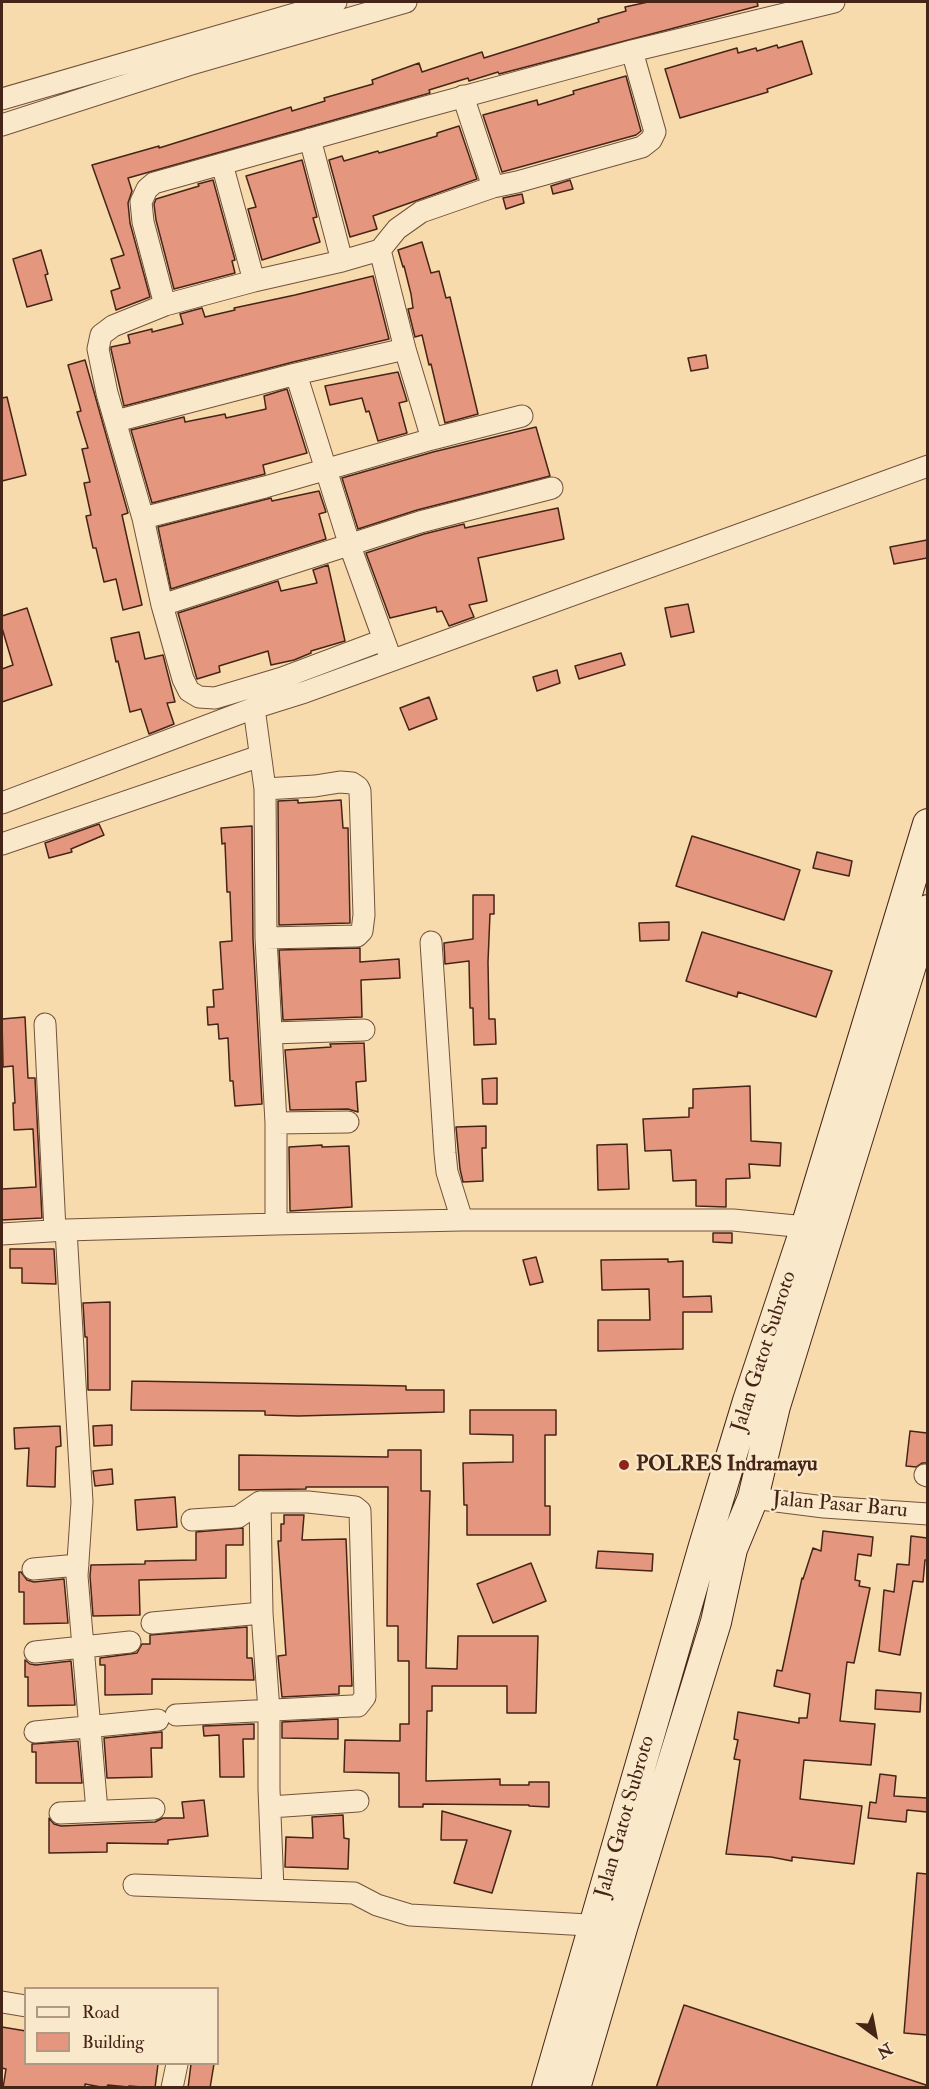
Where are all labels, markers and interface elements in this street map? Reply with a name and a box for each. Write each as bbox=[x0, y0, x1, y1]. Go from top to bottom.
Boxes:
street label: Jalan Gatot Subroto bbox=[727, 1268, 803, 1436]
place label: POLRES Indramayu bbox=[636, 1452, 818, 1478]
marker: POLRES Indramayu bbox=[617, 1458, 631, 1472]
street label: Jalan Pasar Baru bbox=[771, 1488, 909, 1524]
street label: Jalan Gatot Subroto bbox=[591, 1733, 661, 1901]
legend bbox=[24, 1987, 219, 2065]
text: Road bbox=[82, 2001, 120, 2024]
north arrow bbox=[845, 2005, 905, 2065]
text: Building bbox=[82, 2031, 144, 2054]
text: N bbox=[873, 2038, 896, 2063]

